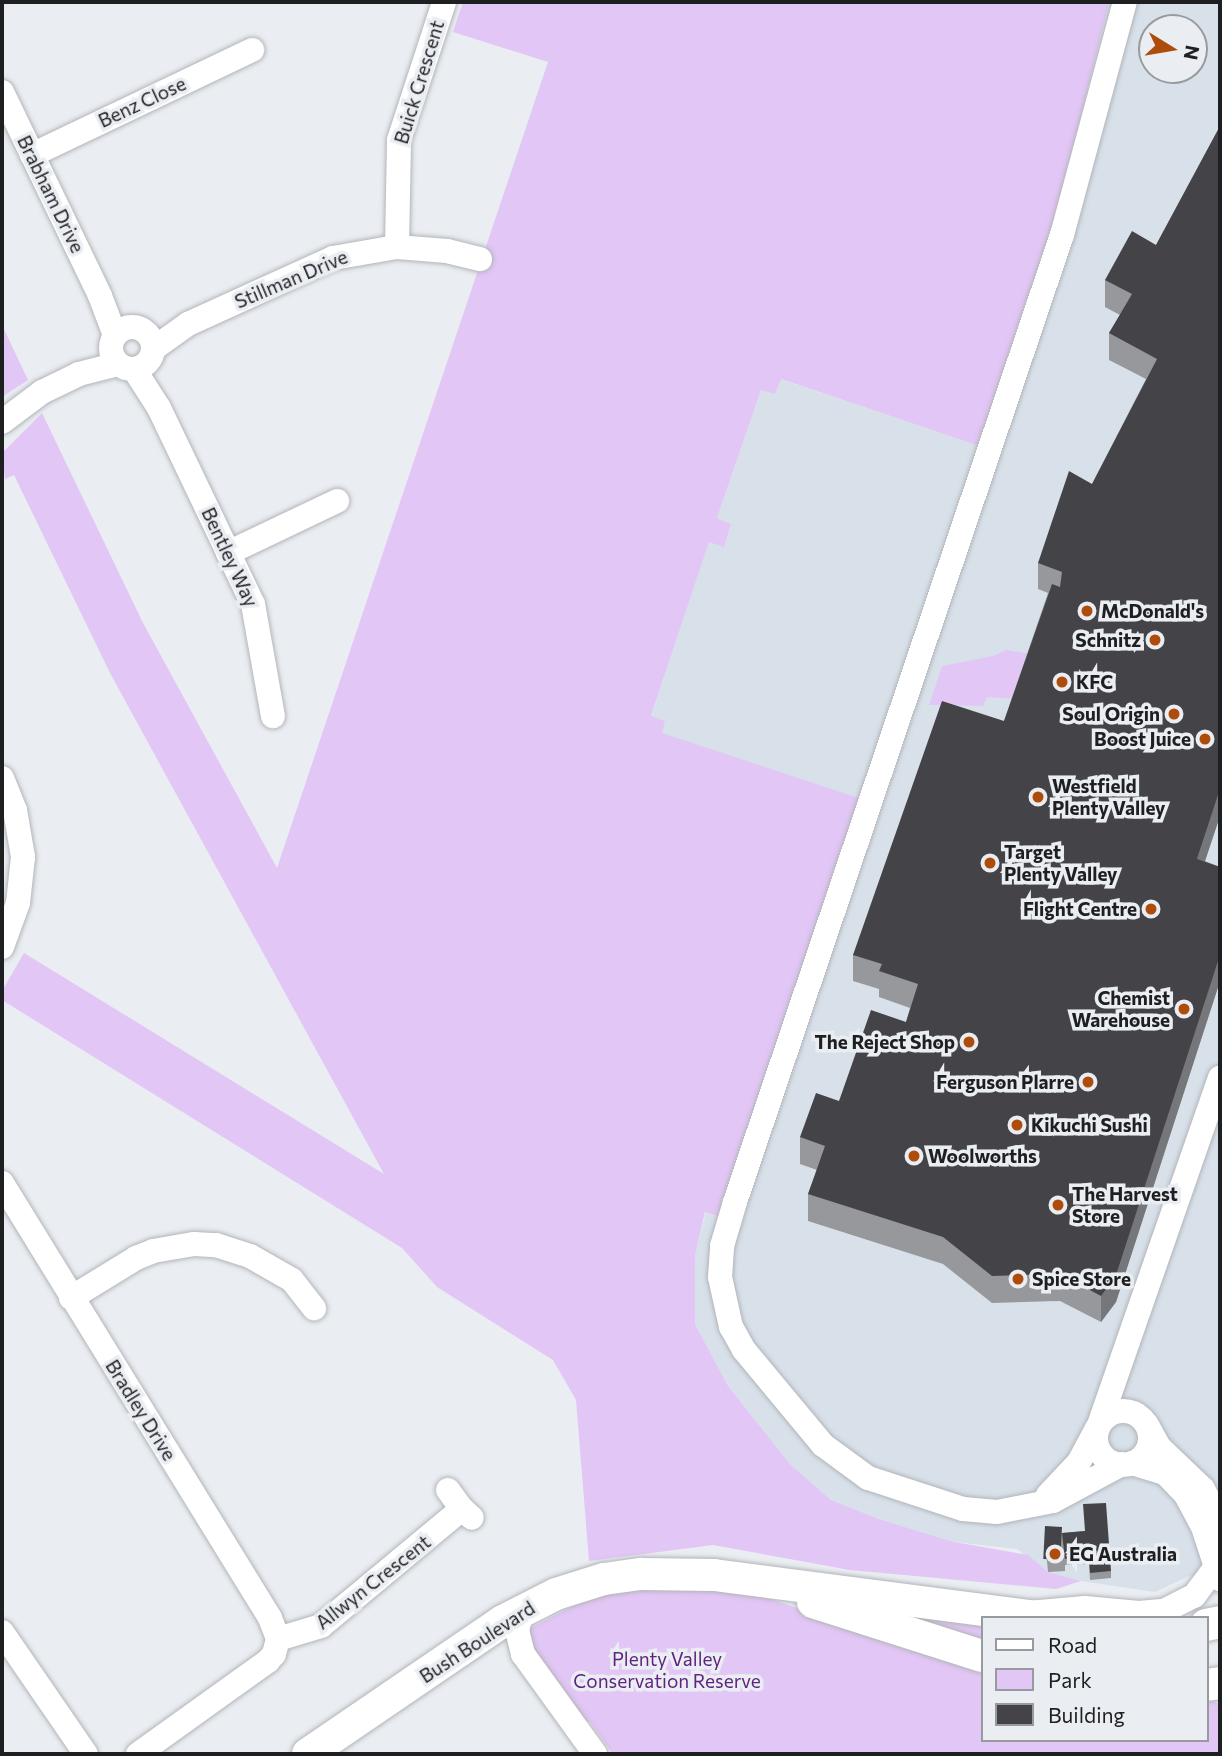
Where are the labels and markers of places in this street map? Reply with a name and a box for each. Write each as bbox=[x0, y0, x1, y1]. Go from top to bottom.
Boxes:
place label: McDonald's bbox=[1101, 600, 1204, 622]
marker: McDonald's bbox=[1079, 603, 1095, 619]
place label: Schnitz bbox=[1075, 629, 1141, 651]
marker: Schnitz bbox=[1147, 632, 1163, 648]
place label: KFC bbox=[1076, 671, 1113, 693]
marker: KFC bbox=[1054, 674, 1070, 690]
place label: Soul Origin bbox=[1062, 703, 1160, 725]
marker: Soul Origin bbox=[1166, 706, 1182, 722]
place label: Boost Juice bbox=[1094, 728, 1191, 750]
marker: Boost Juice bbox=[1197, 731, 1213, 747]
place label: Westfield Plenty Valley bbox=[1052, 775, 1166, 819]
marker: Westfield Plenty Valley bbox=[1030, 789, 1046, 805]
place label: Target Plenty Valley bbox=[1004, 841, 1118, 885]
marker: Target Plenty Valley bbox=[982, 855, 998, 871]
place label: Flight Centre bbox=[1023, 898, 1137, 920]
marker: Flight Centre bbox=[1143, 901, 1159, 917]
place label: Chemist Warehouse bbox=[1072, 987, 1170, 1031]
marker: Chemist Warehouse bbox=[1176, 1001, 1192, 1017]
place label: The Reject Shop bbox=[815, 1031, 955, 1053]
marker: The Reject Shop bbox=[961, 1034, 977, 1050]
place label: Ferguson Plarre bbox=[936, 1071, 1074, 1093]
marker: Ferguson Plarre bbox=[1080, 1074, 1096, 1090]
place label: Kikuchi Sushi bbox=[1031, 1114, 1148, 1136]
marker: Kikuchi Sushi bbox=[1009, 1117, 1025, 1133]
place label: Woolworths bbox=[928, 1145, 1037, 1167]
marker: Woolworths bbox=[906, 1148, 922, 1164]
place label: The Harvest Store bbox=[1072, 1183, 1178, 1227]
marker: The Harvest Store bbox=[1050, 1197, 1066, 1213]
place label: Spice Store bbox=[1032, 1268, 1131, 1290]
marker: Spice Store bbox=[1010, 1271, 1026, 1287]
place label: EG Australia bbox=[1069, 1543, 1177, 1565]
marker: EG Australia bbox=[1047, 1546, 1063, 1562]

